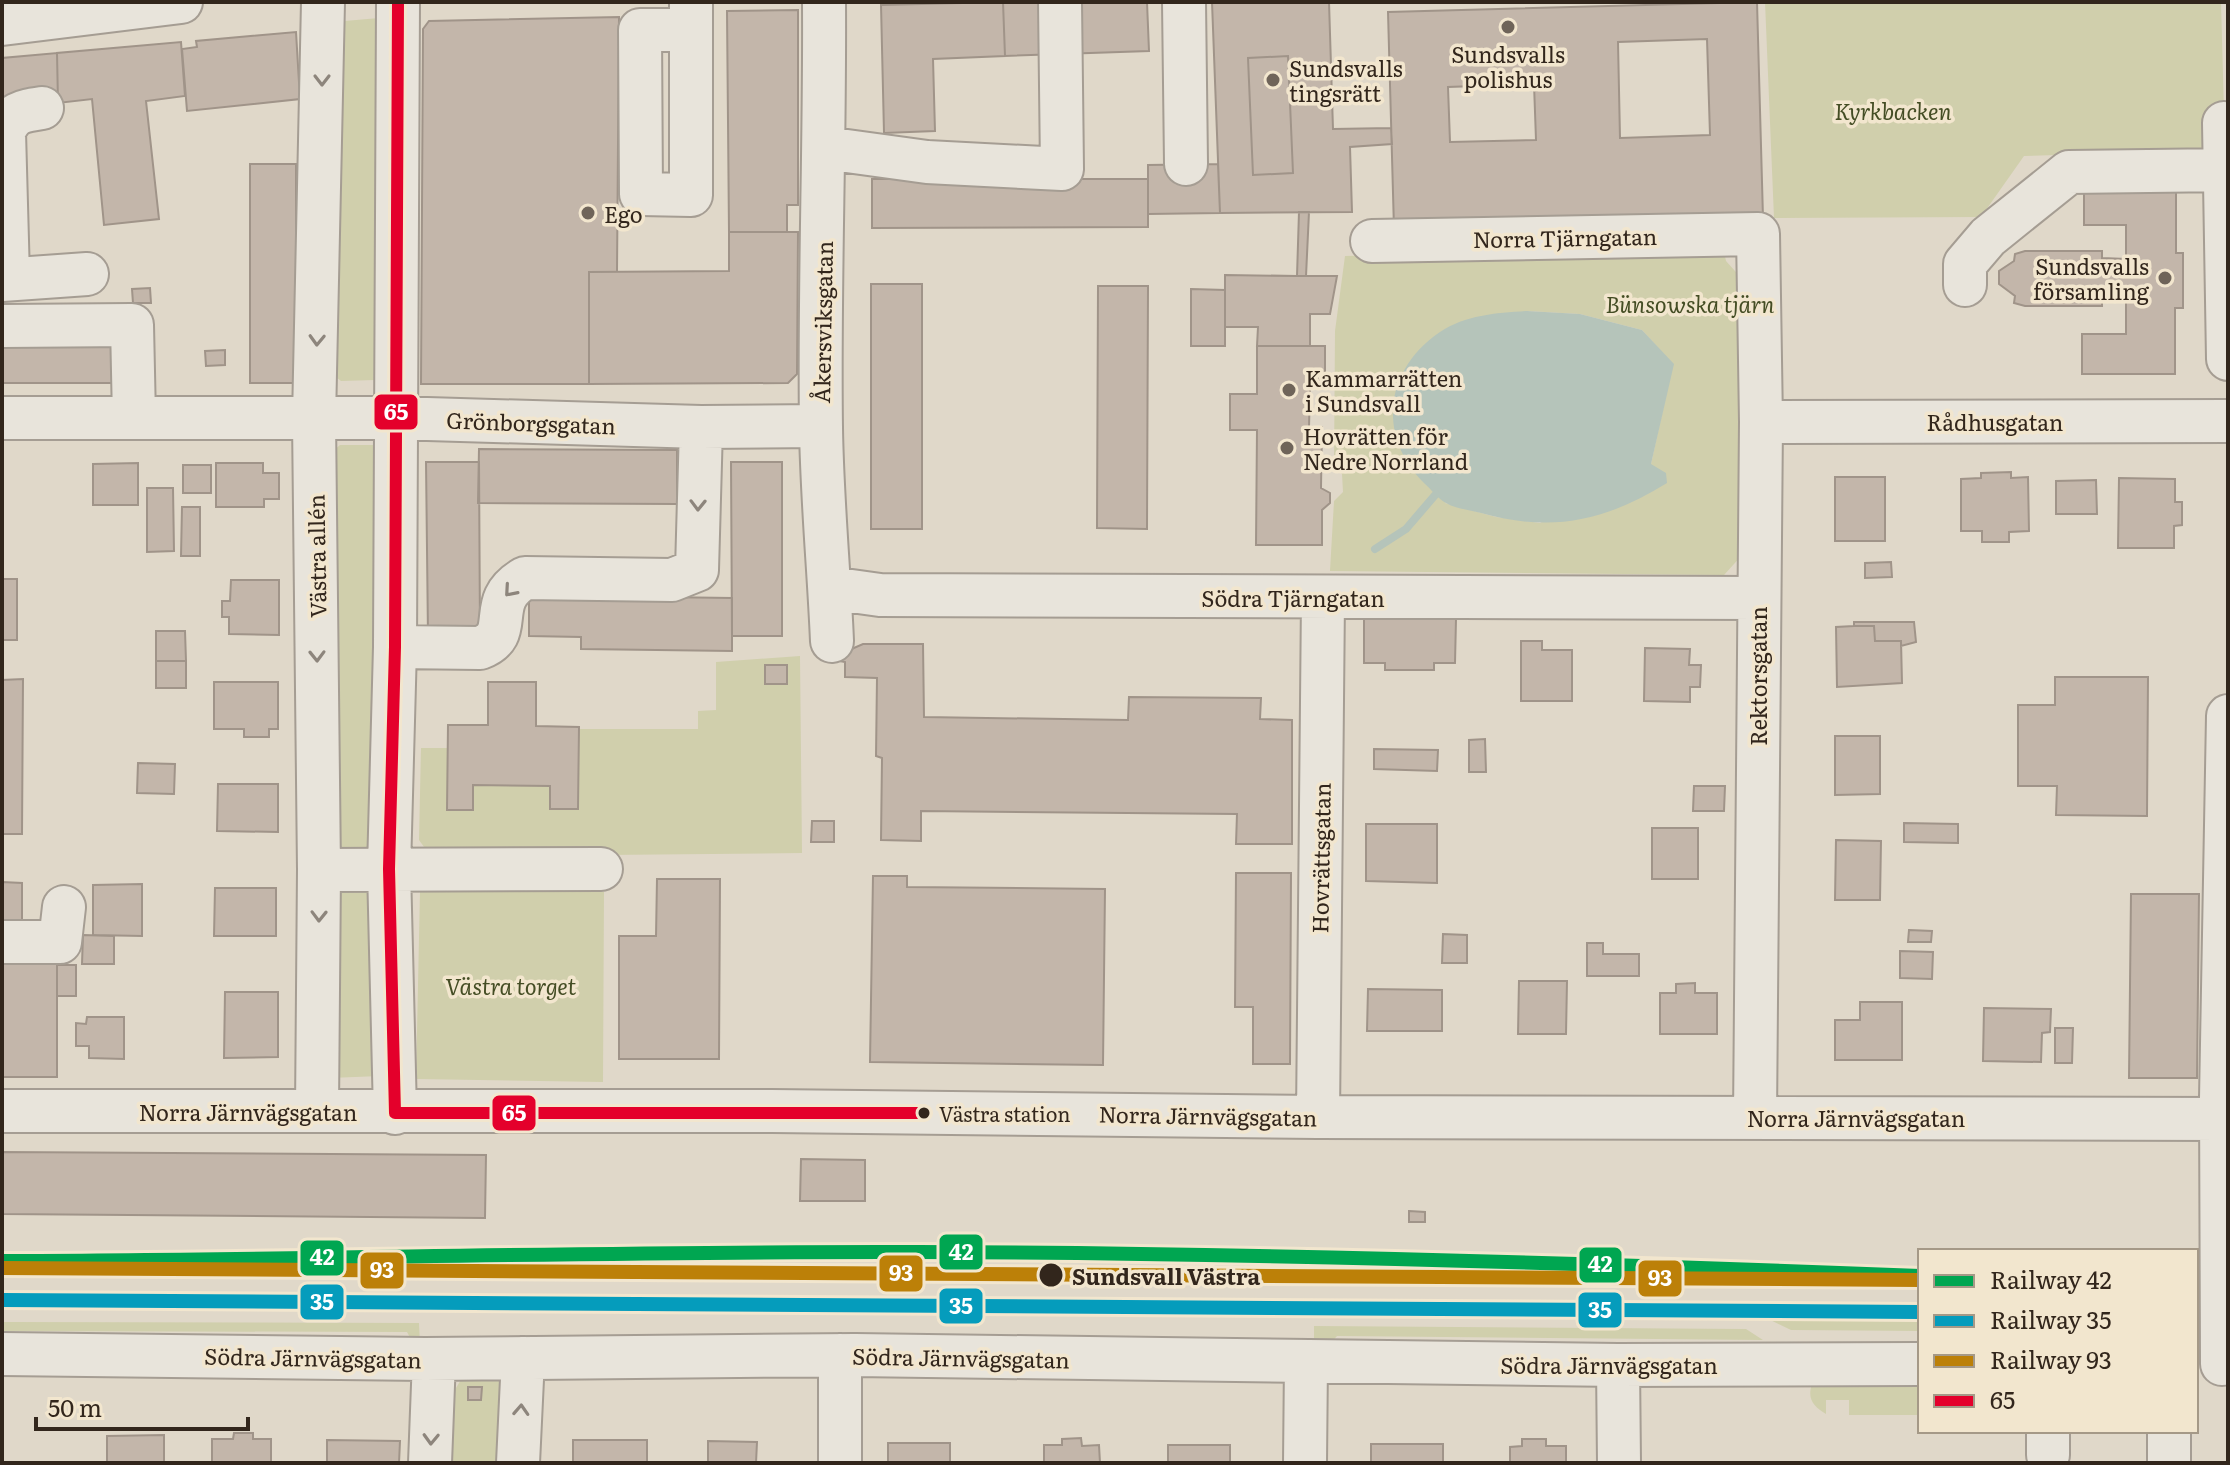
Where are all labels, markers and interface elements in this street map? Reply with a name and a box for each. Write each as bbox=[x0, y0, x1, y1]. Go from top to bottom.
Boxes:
marker: Sundsvalls polishus bbox=[1499, 18, 1517, 36]
place label: Sundsvalls polishus bbox=[1451, 37, 1565, 95]
place label: Sundsvalls tingsrätt bbox=[1289, 51, 1403, 109]
marker: Sundsvalls tingsrätt bbox=[1264, 71, 1282, 89]
one-way arrow bbox=[314, 74, 331, 87]
park label: Kyrkbacken bbox=[1834, 94, 1952, 127]
place label: Ego bbox=[604, 197, 643, 230]
marker: Ego bbox=[579, 204, 597, 222]
street label: Norra Tjärngatan bbox=[1472, 219, 1658, 255]
street label: Åkersviksgatan bbox=[804, 240, 840, 404]
place label: Sundsvalls församling bbox=[2033, 249, 2150, 307]
marker: Sundsvalls församling bbox=[2156, 269, 2174, 287]
park label: Bünsowska tjärn bbox=[1606, 287, 1774, 320]
one-way arrow bbox=[308, 334, 325, 347]
place label: Kammarrätten i Sundsvall bbox=[1305, 361, 1462, 419]
marker: Kammarrätten i Sundsvall bbox=[1280, 381, 1298, 399]
line badge: 65 bbox=[373, 393, 419, 431]
text: 65 bbox=[384, 394, 408, 427]
street label: Grönborgsgatan bbox=[446, 403, 616, 441]
street label: Rådhusgatan bbox=[1927, 405, 2063, 438]
place label: Hovrätten för Nedre Norrland bbox=[1303, 419, 1468, 477]
marker: Hovrätten för Nedre Norrland bbox=[1278, 439, 1296, 457]
street label: Västra allén bbox=[298, 494, 334, 618]
one-way arrow bbox=[690, 499, 707, 512]
street label: Södra Tjärngatan bbox=[1201, 581, 1385, 614]
one-way arrow bbox=[506, 582, 520, 596]
street label: Rektorsgatan bbox=[1741, 606, 1774, 746]
one-way arrow bbox=[308, 650, 326, 663]
street label: Hovrättsgatan bbox=[1302, 782, 1338, 934]
one-way arrow bbox=[310, 910, 328, 923]
park label: Västra torget bbox=[446, 969, 577, 1002]
line badge: 65 bbox=[491, 1094, 537, 1132]
street label: Norra Järnvägsgatan bbox=[139, 1095, 357, 1128]
text: 65 bbox=[502, 1095, 526, 1128]
street label: Norra Järnvägsgatan bbox=[1098, 1097, 1318, 1133]
place label: Västra station bbox=[939, 1098, 1071, 1128]
street label: Norra Järnvägsgatan bbox=[1747, 1101, 1965, 1134]
marker: Västra station bbox=[916, 1105, 932, 1121]
line badge: 42 bbox=[938, 1233, 984, 1271]
text: 42 bbox=[948, 1234, 974, 1267]
line badge: 42 bbox=[299, 1239, 345, 1277]
text: 42 bbox=[309, 1239, 335, 1272]
line badge: 42 bbox=[1578, 1246, 1623, 1284]
text: 42 bbox=[1587, 1246, 1613, 1279]
legend bbox=[1918, 1249, 2198, 1433]
line badge: 93 bbox=[359, 1251, 405, 1290]
text: 93 bbox=[370, 1252, 394, 1285]
line badge: 93 bbox=[878, 1254, 924, 1293]
text: 93 bbox=[889, 1255, 913, 1288]
place label: Sundsvall Västra bbox=[1072, 1259, 1260, 1292]
line badge: 93 bbox=[1637, 1259, 1683, 1298]
text: 93 bbox=[1648, 1260, 1672, 1293]
marker: Sundsvall Västra bbox=[1037, 1261, 1065, 1289]
text: Railway 42 bbox=[1990, 1261, 2112, 1296]
line badge: 35 bbox=[299, 1283, 345, 1321]
text: 35 bbox=[310, 1284, 334, 1317]
line badge: 35 bbox=[938, 1287, 984, 1325]
text: 35 bbox=[949, 1288, 973, 1321]
line badge: 35 bbox=[1577, 1291, 1623, 1329]
text: 35 bbox=[1588, 1292, 1612, 1325]
text: Railway 35 bbox=[1990, 1301, 2111, 1336]
street label: Södra Järnvägsgatan bbox=[204, 1339, 422, 1375]
street label: Södra Järnvägsgatan bbox=[852, 1339, 1070, 1375]
text: Railway 93 bbox=[1990, 1341, 2112, 1376]
street label: Södra Järnvägsgatan bbox=[1500, 1348, 1718, 1381]
scale bar bbox=[36, 1381, 248, 1431]
text: 65 bbox=[1990, 1381, 2015, 1416]
text: 50 m bbox=[48, 1389, 102, 1424]
one-way arrow bbox=[512, 1403, 529, 1416]
one-way arrow bbox=[423, 1433, 440, 1446]

